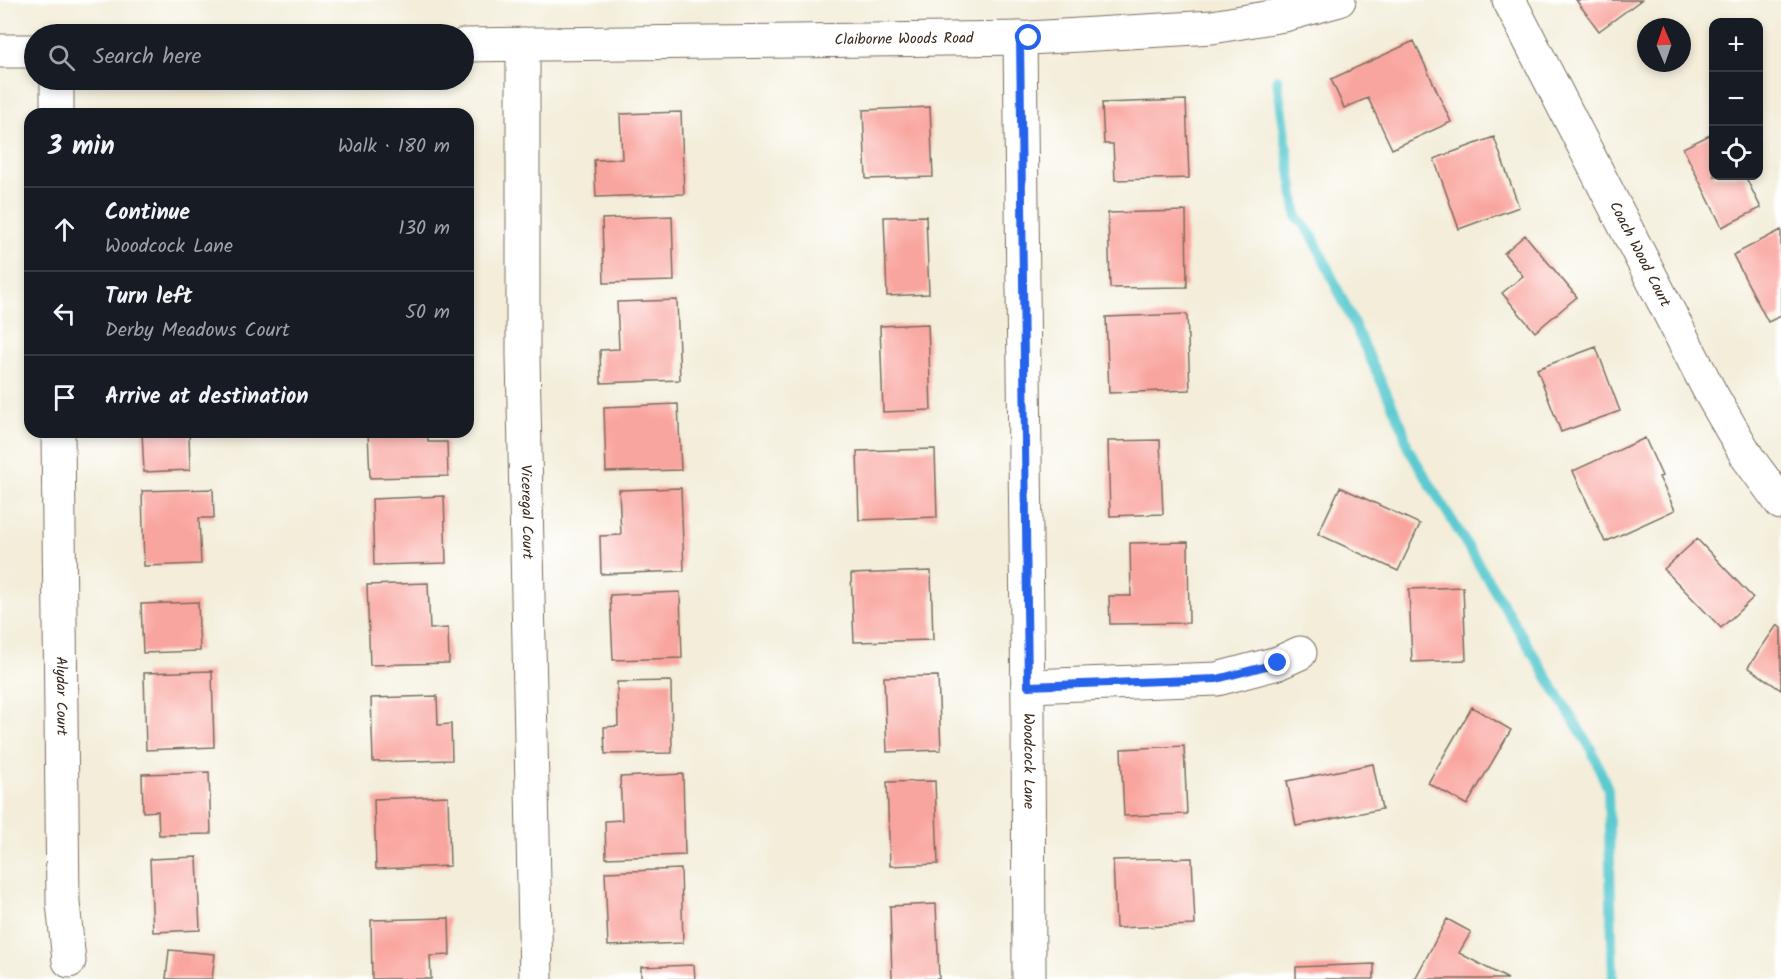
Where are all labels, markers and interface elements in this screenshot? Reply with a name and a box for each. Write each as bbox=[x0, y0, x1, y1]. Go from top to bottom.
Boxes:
north arrow bbox=[1637, 18, 1691, 72]
map controls bbox=[1709, 18, 1763, 180]
button: + bbox=[1709, 18, 1763, 72]
search box bbox=[24, 24, 474, 90]
route start bbox=[1015, 24, 1041, 50]
street label: Claiborne Woods Road bbox=[834, 27, 974, 52]
text: Search here bbox=[93, 40, 201, 75]
icon: search bbox=[45, 41, 78, 74]
button: − bbox=[1709, 72, 1763, 126]
text: 3 min bbox=[48, 126, 115, 168]
button: locate bbox=[1709, 126, 1763, 180]
text: Walk · 180 m bbox=[338, 131, 450, 163]
text: Continue bbox=[105, 196, 190, 231]
street label: Coach Wood Court bbox=[1602, 197, 1677, 312]
icon: ahead bbox=[48, 213, 81, 246]
text: 130 m bbox=[398, 213, 450, 245]
text: Woodcock Lane bbox=[105, 231, 233, 263]
text: Turn left bbox=[105, 280, 192, 315]
icon: left bbox=[48, 297, 81, 330]
text: 50 m bbox=[405, 297, 450, 329]
text: Derby Meadows Court bbox=[105, 315, 290, 347]
text: Arrive at destination bbox=[105, 380, 308, 415]
icon: arrive bbox=[48, 381, 81, 414]
street label: Viceregal Court bbox=[513, 465, 539, 560]
route end bbox=[1264, 649, 1290, 675]
street label: Alydar Court bbox=[48, 656, 73, 736]
street label: Woodcock Lane bbox=[1016, 713, 1040, 809]

